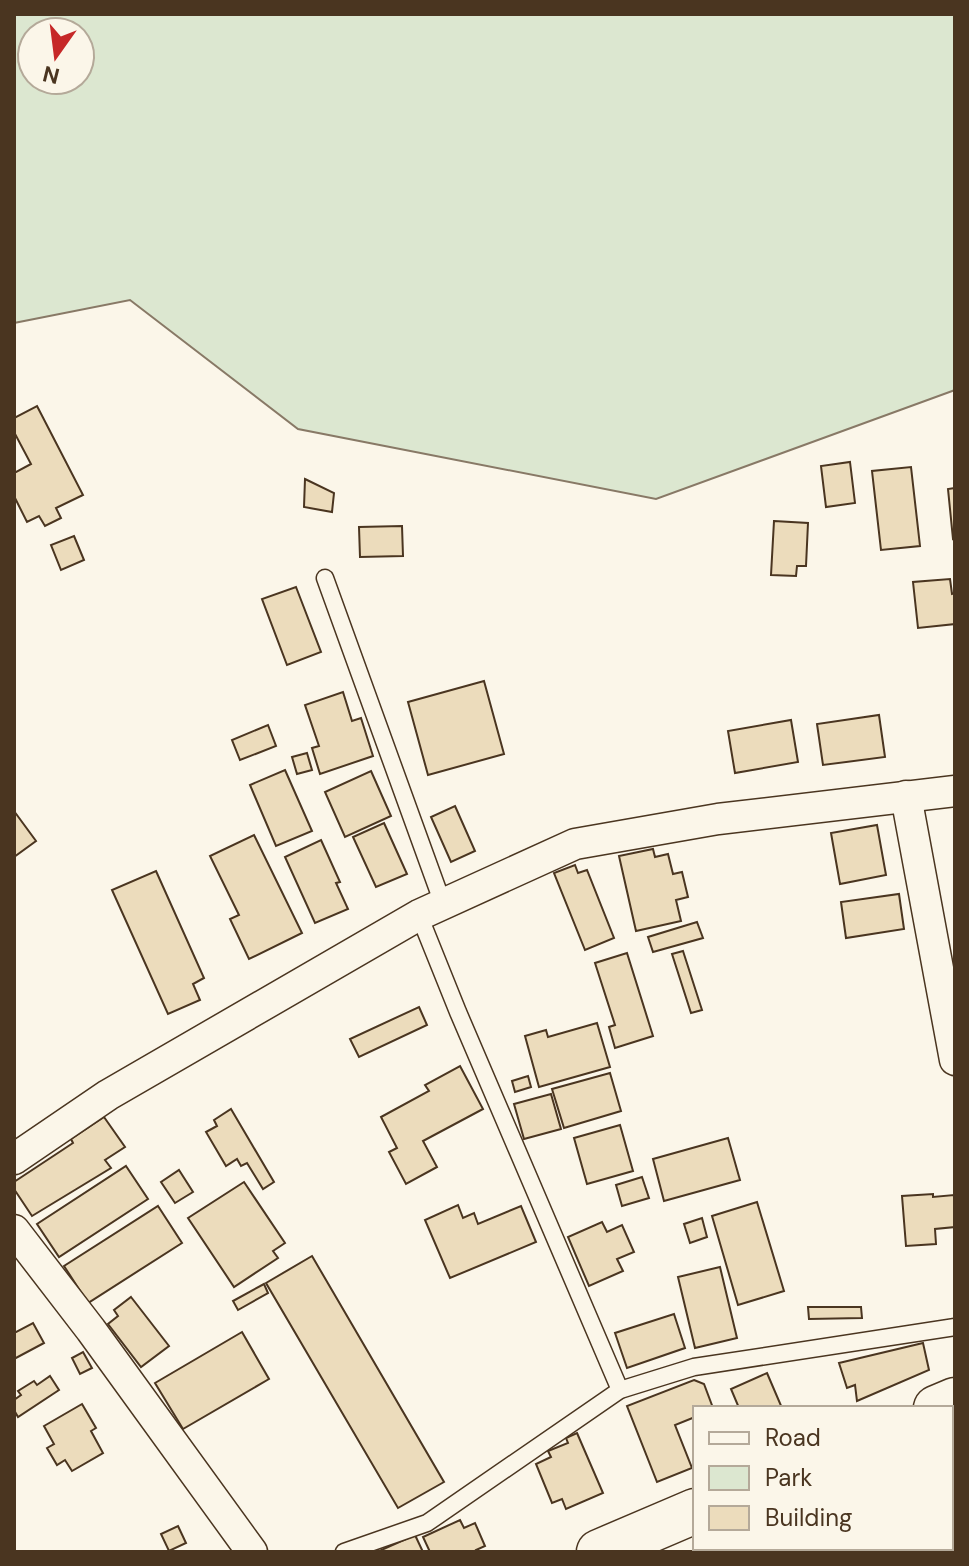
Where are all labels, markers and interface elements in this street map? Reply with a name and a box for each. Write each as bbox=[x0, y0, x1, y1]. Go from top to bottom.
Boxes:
north arrow bbox=[16, 16, 96, 96]
text: N bbox=[40, 59, 63, 91]
legend bbox=[693, 1406, 953, 1550]
text: Road bbox=[765, 1422, 821, 1453]
text: Park bbox=[765, 1462, 812, 1493]
text: Building bbox=[765, 1502, 852, 1533]

